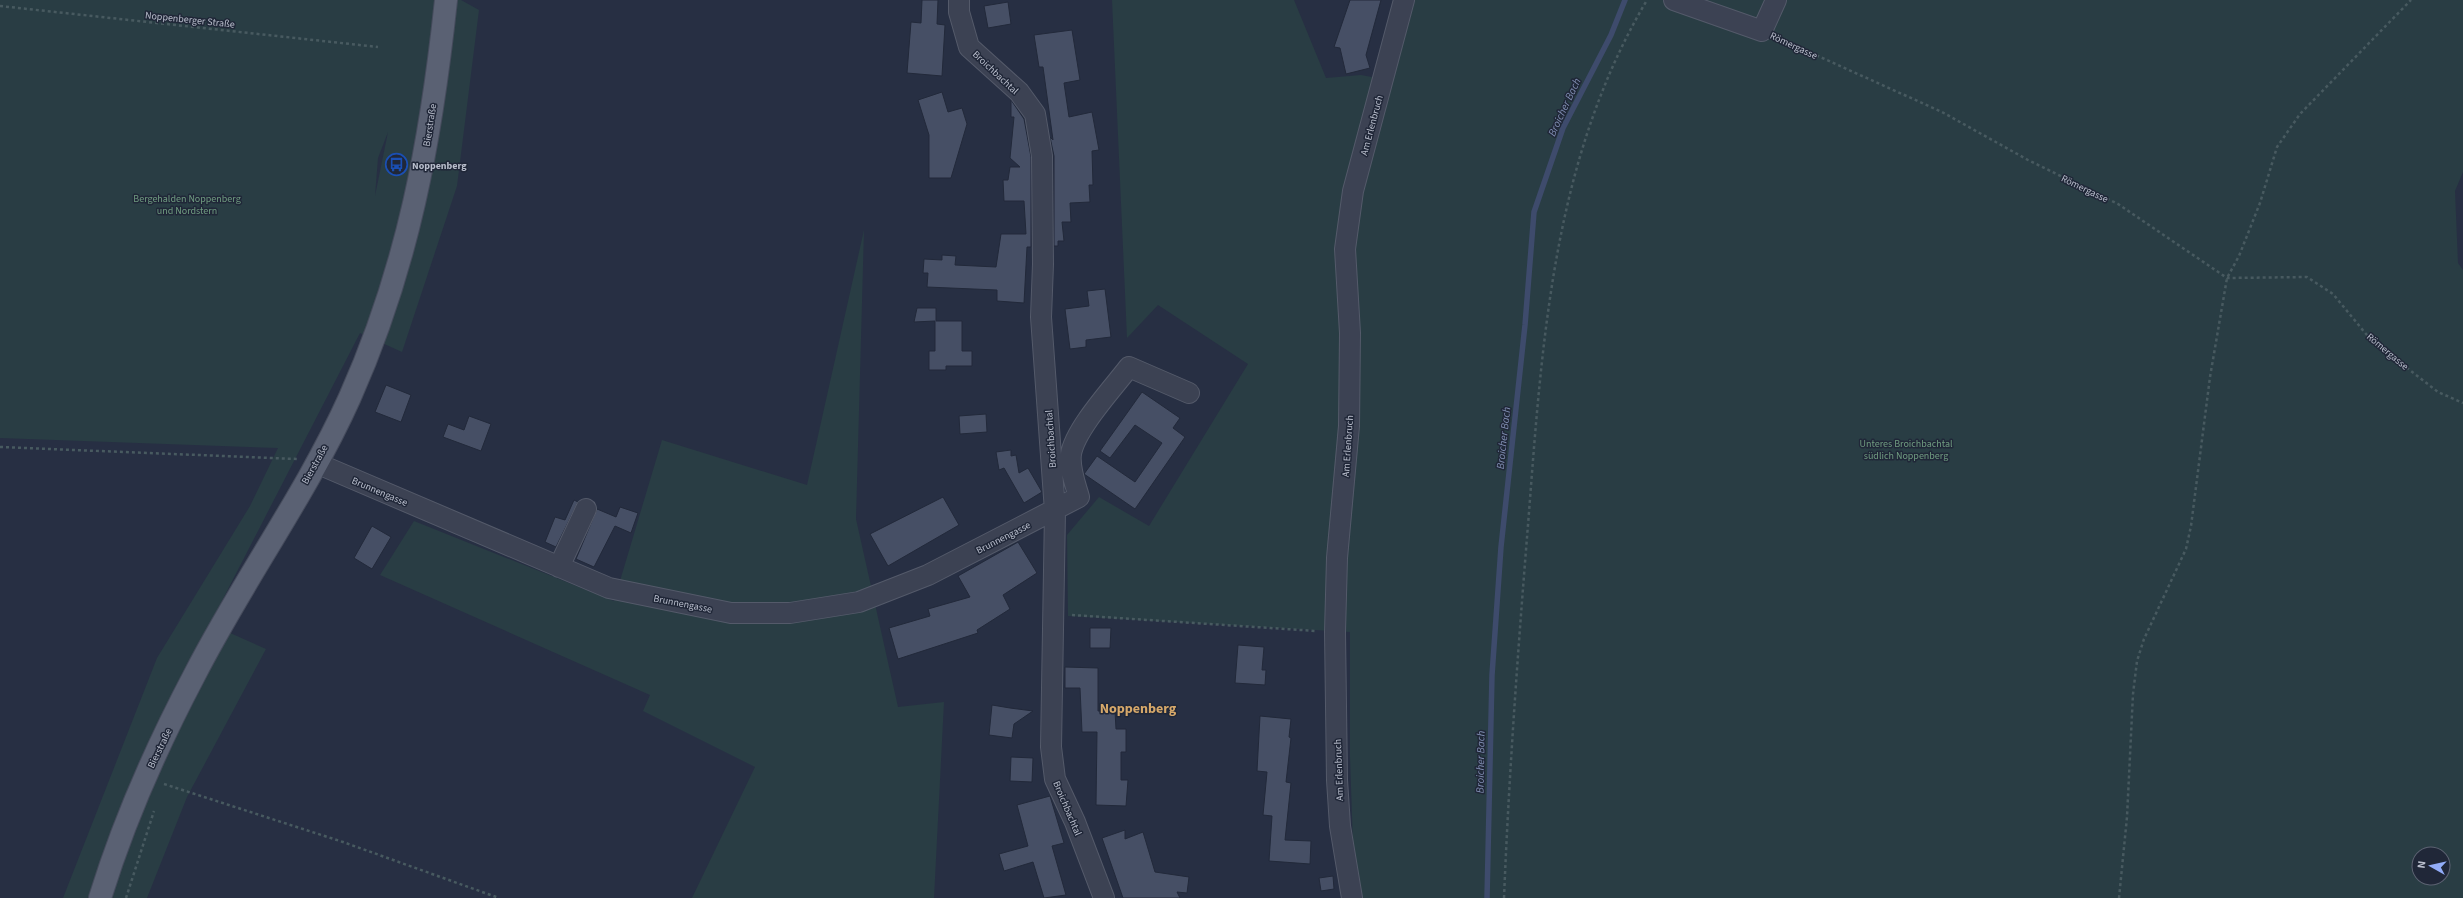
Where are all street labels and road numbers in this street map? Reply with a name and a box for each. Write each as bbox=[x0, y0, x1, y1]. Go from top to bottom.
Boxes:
street label: Noppenberger Straße bbox=[144, 8, 235, 32]
street label: Römergasse bbox=[1768, 29, 1820, 63]
street label: Broichbachtal bbox=[969, 48, 1022, 98]
street label: Am Erlenbruch bbox=[1357, 94, 1387, 157]
street label: Bierstraße bbox=[420, 103, 440, 148]
street label: Römergasse bbox=[2059, 171, 2111, 206]
street label: Römergasse bbox=[2363, 330, 2411, 374]
street label: Broichbachtal bbox=[1042, 409, 1060, 469]
street label: Am Erlenbruch bbox=[1339, 415, 1357, 477]
street label: Bierstraße bbox=[298, 442, 331, 487]
street label: Brunnengasse bbox=[350, 474, 410, 510]
street label: Brunnengasse bbox=[974, 518, 1033, 558]
street label: Brunnengasse bbox=[652, 591, 713, 617]
street label: Bierstraße bbox=[144, 726, 176, 771]
street label: Am Erlenbruch bbox=[1331, 739, 1347, 801]
street label: Broichbachtal bbox=[1049, 779, 1085, 838]

